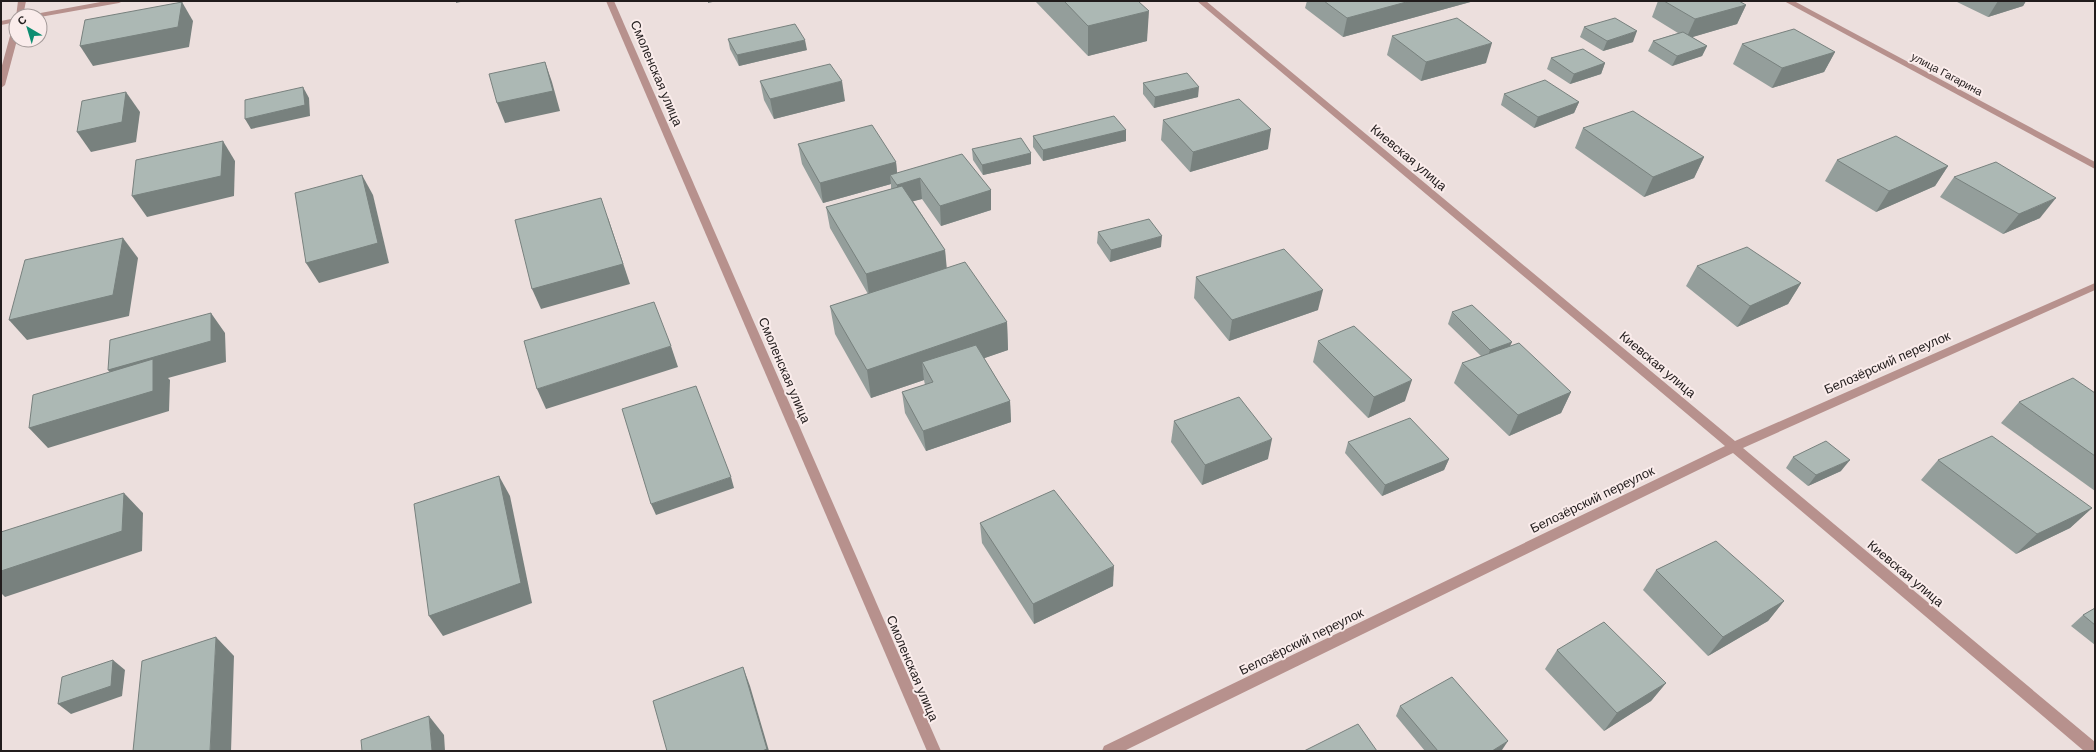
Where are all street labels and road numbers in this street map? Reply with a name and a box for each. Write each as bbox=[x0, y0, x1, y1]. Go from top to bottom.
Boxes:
street label: Смоленская улица bbox=[627, 18, 687, 129]
street label: улица Гагарина bbox=[1909, 49, 1986, 99]
street label: Киевская улица bbox=[1367, 120, 1451, 195]
street label: Смоленская улица bbox=[755, 315, 815, 426]
street label: Киевская улица bbox=[1616, 327, 1700, 402]
street label: Белозёрский переулок bbox=[1822, 327, 1953, 398]
street label: Белозёрский переулок bbox=[1527, 462, 1657, 537]
street label: Киевская улица bbox=[1864, 536, 1948, 611]
street label: Белозёрский переулок bbox=[1236, 604, 1366, 679]
street label: Смоленская улица bbox=[883, 613, 943, 724]

